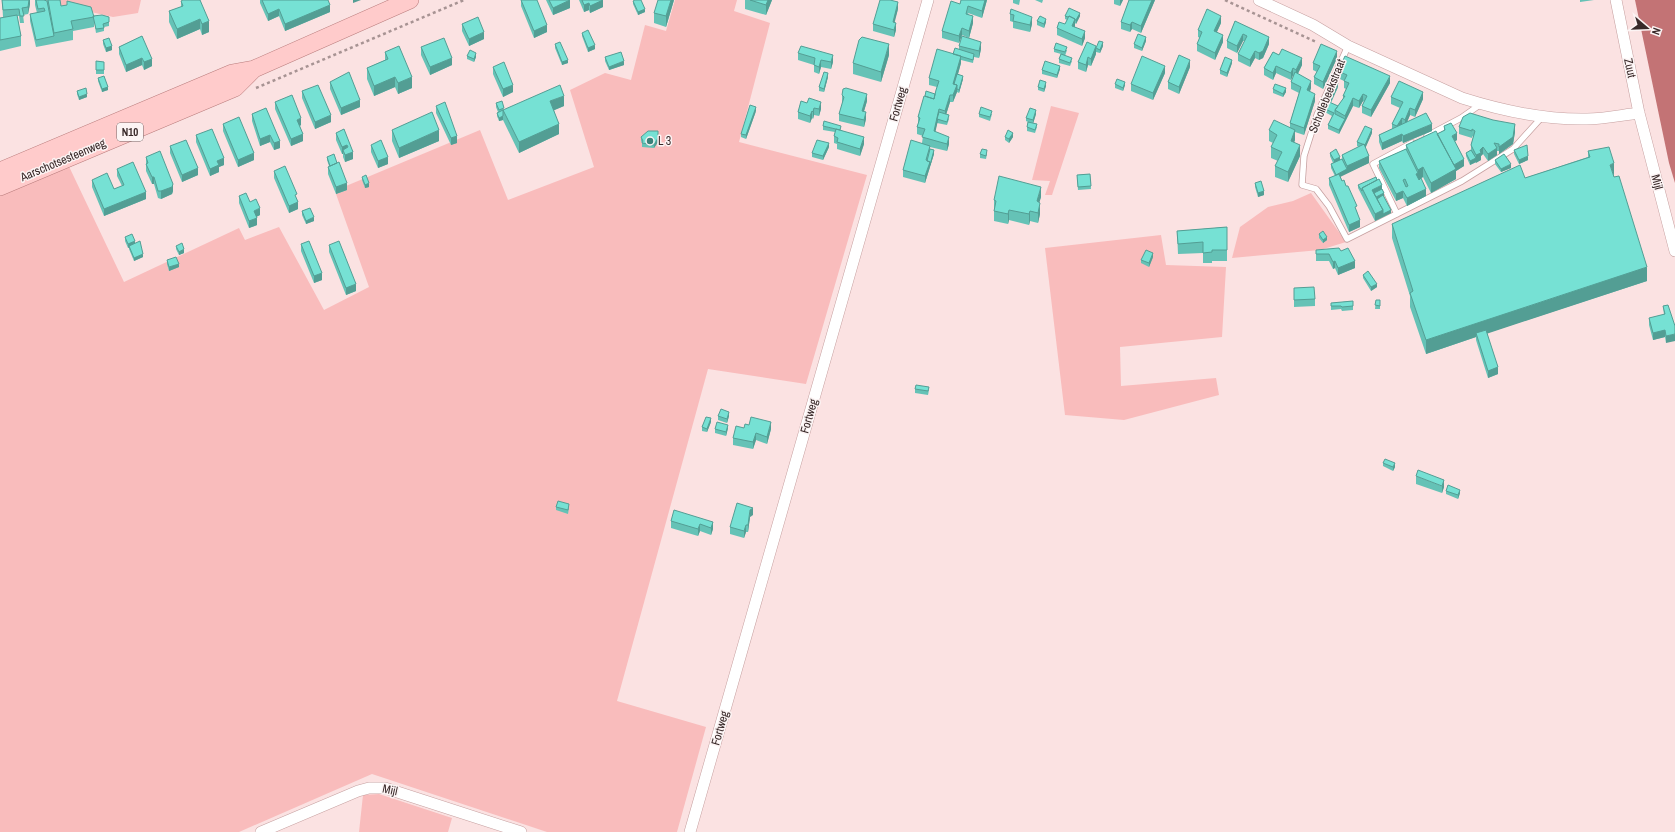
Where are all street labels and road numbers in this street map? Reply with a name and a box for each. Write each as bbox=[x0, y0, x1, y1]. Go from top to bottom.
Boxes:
street label: Schollebeekstraat bbox=[1305, 56, 1349, 135]
street label: Zuut bbox=[1620, 57, 1640, 80]
street label: Fortweg bbox=[885, 84, 911, 123]
road number: N10 bbox=[117, 123, 143, 141]
street label: Aarschotsesteenweg bbox=[17, 135, 109, 186]
street label: Mijl bbox=[1647, 173, 1667, 191]
street label: Fortweg bbox=[796, 396, 822, 435]
street label: Fortweg bbox=[707, 708, 733, 747]
street label: Mijl bbox=[381, 781, 399, 799]

